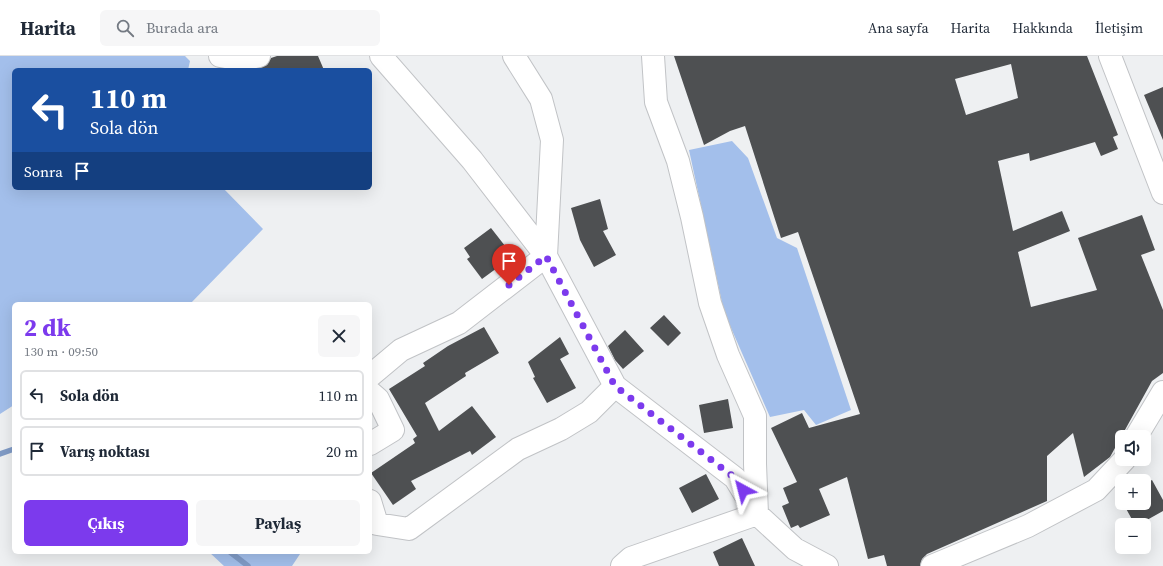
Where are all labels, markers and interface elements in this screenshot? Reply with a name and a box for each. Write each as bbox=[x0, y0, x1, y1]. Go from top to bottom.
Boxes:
search box bbox=[100, 10, 380, 46]
text: Harita bbox=[20, 15, 76, 41]
icon: search bbox=[114, 17, 136, 39]
text: Burada ara bbox=[146, 17, 219, 38]
text: Ana sayfa bbox=[868, 18, 929, 38]
text: Harita bbox=[951, 18, 990, 38]
text: Hakkında bbox=[1012, 18, 1073, 38]
text: İletişim bbox=[1095, 18, 1143, 38]
text: 110 m bbox=[90, 79, 167, 117]
icon: left bbox=[24, 84, 76, 136]
text: Sola dön bbox=[90, 115, 158, 140]
icon: arrive bbox=[71, 160, 93, 182]
text: Sonra bbox=[24, 161, 63, 182]
pin bbox=[492, 244, 526, 285]
icon: arrive bbox=[498, 250, 520, 272]
text: 2 dk bbox=[24, 311, 71, 344]
button: close bbox=[318, 315, 360, 357]
text: 130 m · 09:50 bbox=[24, 343, 98, 360]
icon: left bbox=[26, 384, 48, 406]
text: Sola dön bbox=[60, 385, 119, 406]
text: 110 m bbox=[318, 385, 358, 406]
map controls bbox=[1115, 430, 1151, 554]
button: sound bbox=[1115, 430, 1151, 466]
icon: arrive bbox=[26, 440, 48, 462]
text: Varış noktası bbox=[60, 441, 150, 462]
text: 20 m bbox=[326, 441, 358, 462]
position arrow bbox=[722, 469, 764, 511]
button: + bbox=[1115, 474, 1151, 510]
button: Çıkış bbox=[24, 500, 188, 546]
button: Paylaş bbox=[196, 500, 360, 546]
button: − bbox=[1115, 518, 1151, 554]

